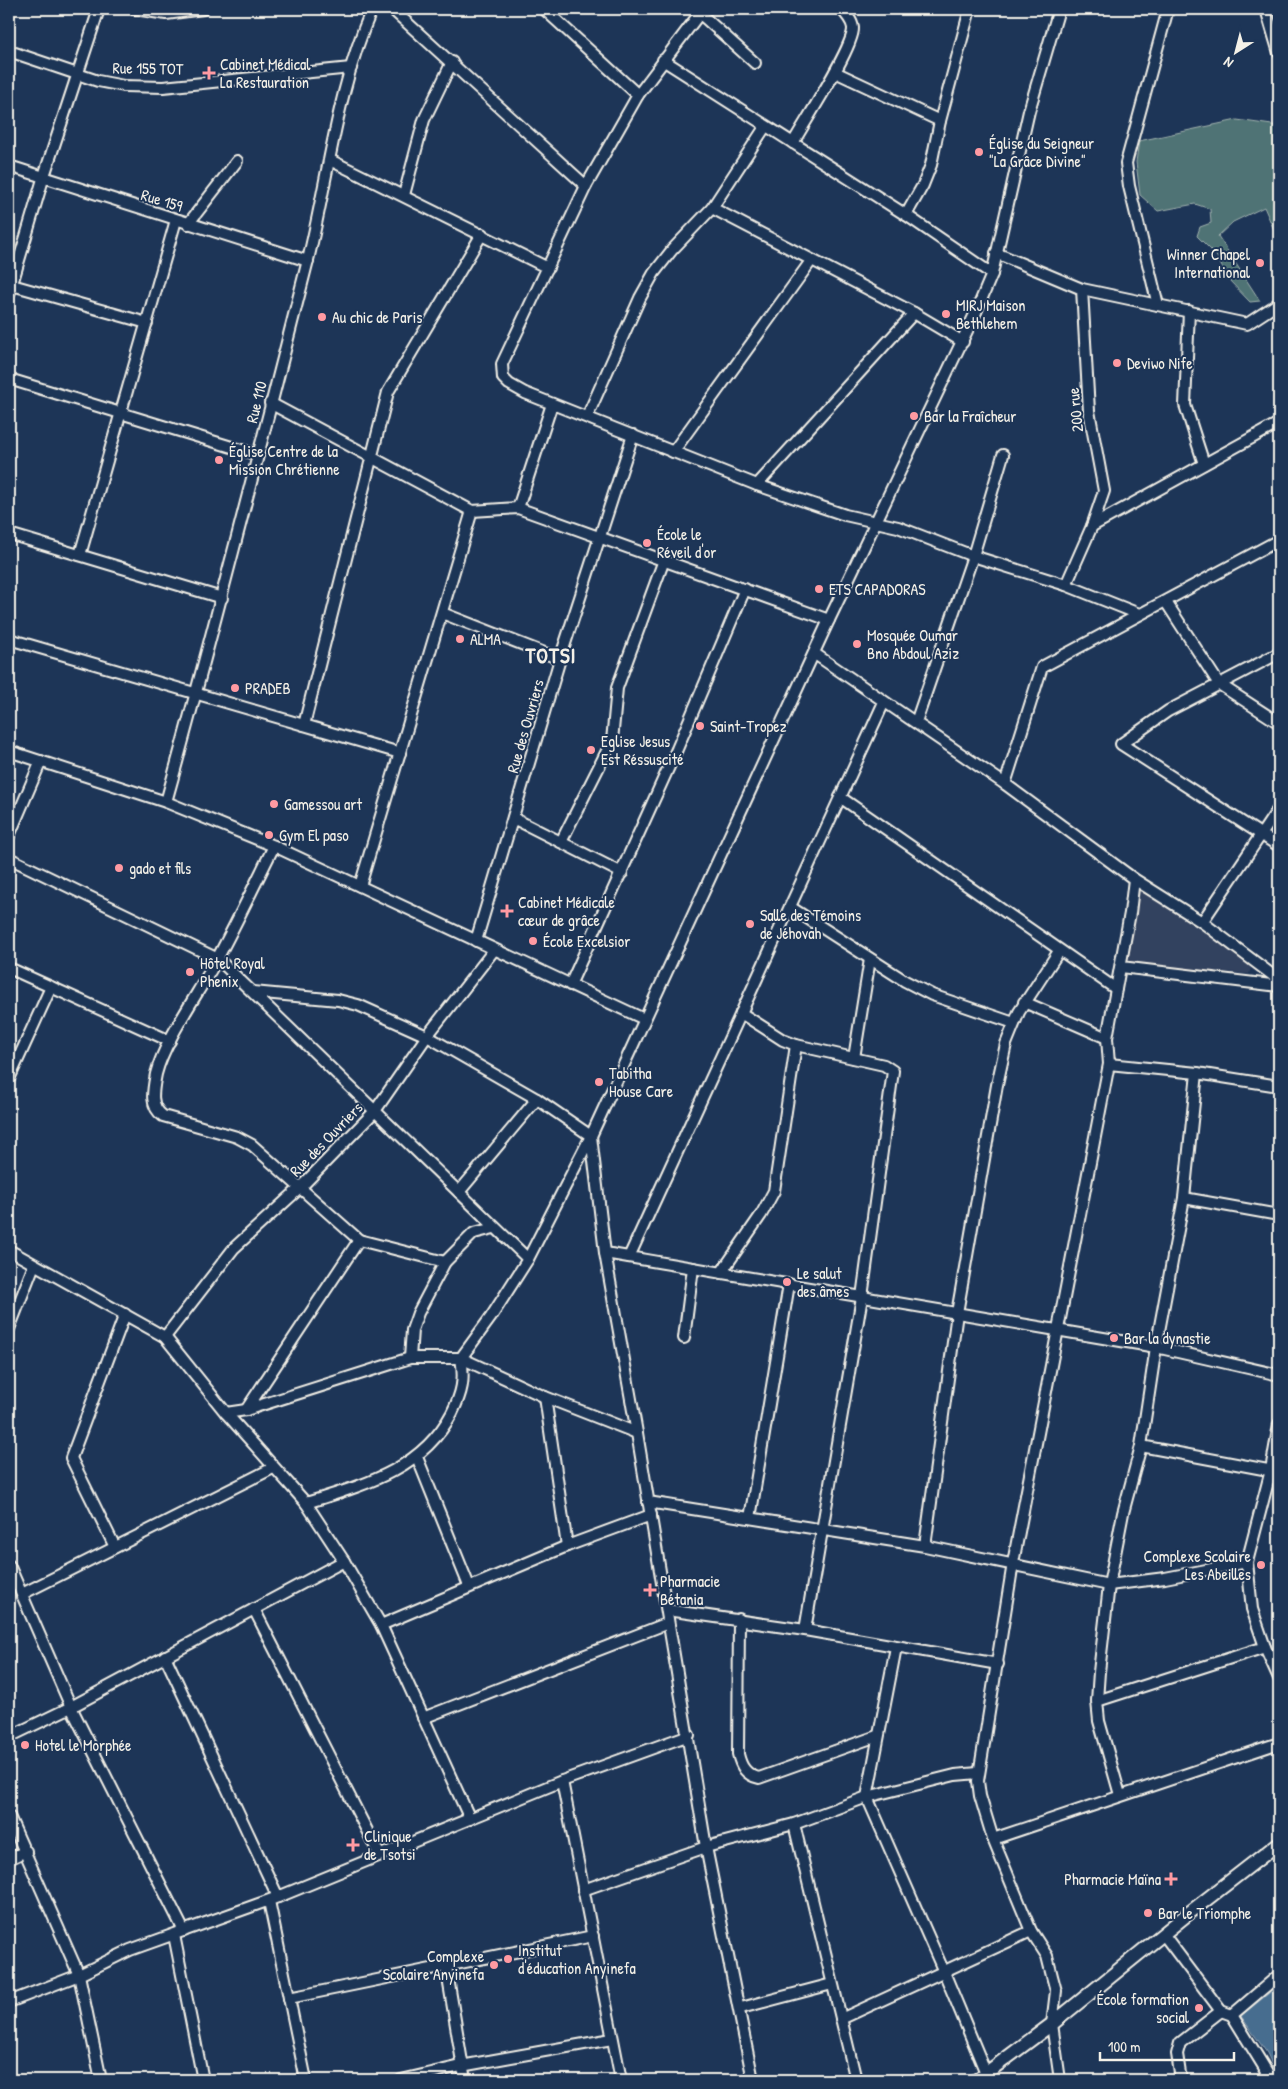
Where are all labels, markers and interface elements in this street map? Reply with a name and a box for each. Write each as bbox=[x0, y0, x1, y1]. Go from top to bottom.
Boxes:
north arrow bbox=[1210, 28, 1260, 78]
place label: Cabinet Médical La Restauration bbox=[220, 53, 311, 93]
text: N bbox=[1219, 53, 1237, 73]
street label: Rue 155 TOT bbox=[113, 56, 184, 80]
marker: Cabinet Médical La Restauration bbox=[202, 66, 216, 80]
place label: Église du Seigneur "La Grâce Divine" bbox=[989, 132, 1094, 172]
marker: Église du Seigneur "La Grâce Divine" bbox=[973, 146, 985, 158]
street label: Rue 159 bbox=[139, 183, 185, 217]
place label: Winner Chapel International bbox=[1167, 243, 1251, 283]
marker: Winner Chapel International bbox=[1254, 257, 1266, 269]
place label: MIRJ Maison Bethlehem bbox=[956, 294, 1025, 334]
place label: Au chic de Paris bbox=[332, 306, 422, 328]
marker: MIRJ Maison Bethlehem bbox=[940, 308, 952, 320]
marker: Au chic de Paris bbox=[316, 311, 328, 323]
place label: Deviwo Nife bbox=[1127, 352, 1193, 374]
marker: Deviwo Nife bbox=[1111, 357, 1123, 369]
street label: Rue 110 bbox=[240, 379, 272, 425]
street label: 200 rue bbox=[1062, 386, 1088, 433]
place label: Bar la Fraîcheur bbox=[924, 405, 1016, 427]
marker: Bar la Fraîcheur bbox=[908, 410, 920, 422]
place label: Église Centre de la Mission Chrétienne bbox=[229, 440, 340, 480]
marker: Église Centre de la Mission Chrétienne bbox=[213, 454, 225, 466]
place label: École le Réveil d'or bbox=[657, 523, 716, 563]
marker: École le Réveil d'or bbox=[641, 537, 653, 549]
place label: ETS CAPADORAS bbox=[829, 578, 926, 600]
marker: ETS CAPADORAS bbox=[813, 583, 825, 595]
place label: Mosquée Oumar Bno Abdoul Aziz bbox=[867, 624, 959, 664]
place label: ALMA bbox=[470, 628, 501, 650]
marker: ALMA bbox=[454, 633, 466, 645]
marker: Mosquée Oumar Bno Abdoul Aziz bbox=[851, 638, 863, 650]
district label: TOTSI bbox=[525, 641, 576, 670]
place label: PRADEB bbox=[245, 677, 291, 699]
street label: Rue des Ouvriers bbox=[501, 677, 549, 775]
marker: PRADEB bbox=[229, 682, 241, 694]
place label: Saint-Tropez bbox=[710, 715, 787, 737]
marker: Saint-Tropez bbox=[694, 720, 706, 732]
place label: Eglise Jesus Est Réssuscité bbox=[601, 730, 684, 770]
marker: Eglise Jesus Est Réssuscité bbox=[585, 744, 597, 756]
place label: Gamessou art bbox=[284, 793, 362, 815]
marker: Gamessou art bbox=[268, 798, 280, 810]
place label: Gym El paso bbox=[279, 824, 349, 846]
marker: Gym El paso bbox=[263, 829, 275, 841]
place label: gado et fils bbox=[129, 857, 191, 879]
marker: gado et fils bbox=[113, 862, 125, 874]
place label: Cabinet Médicale cœur de grâce bbox=[518, 891, 615, 931]
marker: Cabinet Médicale cœur de grâce bbox=[500, 904, 514, 918]
place label: Salle des Témoins de Jéhovah bbox=[760, 904, 861, 944]
marker: Salle des Témoins de Jéhovah bbox=[744, 918, 756, 930]
place label: École Excelsior bbox=[543, 930, 630, 952]
marker: École Excelsior bbox=[527, 935, 539, 947]
place label: Hôtel Royal Phenix bbox=[200, 952, 265, 992]
marker: Hôtel Royal Phenix bbox=[184, 966, 196, 978]
place label: Tabitha House Care bbox=[609, 1062, 674, 1102]
marker: Tabitha House Care bbox=[593, 1076, 605, 1088]
street label: Rue des Ouvriers bbox=[285, 1097, 367, 1181]
place label: Le salut des âmes bbox=[797, 1262, 849, 1302]
marker: Le salut des âmes bbox=[781, 1276, 793, 1288]
place label: Bar la dynastie bbox=[1124, 1327, 1211, 1349]
marker: Bar la dynastie bbox=[1108, 1332, 1120, 1344]
place label: Complexe Scolaire Les Abeilles bbox=[1144, 1545, 1252, 1585]
marker: Complexe Scolaire Les Abeilles bbox=[1255, 1559, 1267, 1571]
place label: Pharmacie Bétania bbox=[660, 1570, 721, 1610]
marker: Pharmacie Bétania bbox=[644, 1584, 656, 1596]
place label: Hotel le Morphée bbox=[35, 1734, 132, 1756]
marker: Hotel le Morphée bbox=[19, 1739, 31, 1751]
place label: Clinique de Tsotsi bbox=[364, 1825, 416, 1865]
marker: Clinique de Tsotsi bbox=[346, 1838, 360, 1852]
place label: Pharmacie Maïna bbox=[1064, 1868, 1161, 1890]
marker: Pharmacie Maïna bbox=[1165, 1873, 1177, 1885]
place label: Bar le Triomphe bbox=[1158, 1902, 1252, 1924]
marker: Bar le Triomphe bbox=[1142, 1907, 1154, 1919]
place label: Institut d'éducation Anyinefa bbox=[518, 1939, 636, 1979]
place label: Complexe Scolaire Anyinefa bbox=[383, 1945, 485, 1985]
marker: Institut d'éducation Anyinefa bbox=[502, 1953, 514, 1965]
marker: Complexe Scolaire Anyinefa bbox=[488, 1959, 500, 1971]
place label: École formation social bbox=[1097, 1988, 1190, 2028]
marker: École formation social bbox=[1193, 2002, 1205, 2014]
scale bar bbox=[1100, 2029, 1234, 2061]
text: 100 m bbox=[1108, 2036, 1141, 2057]

